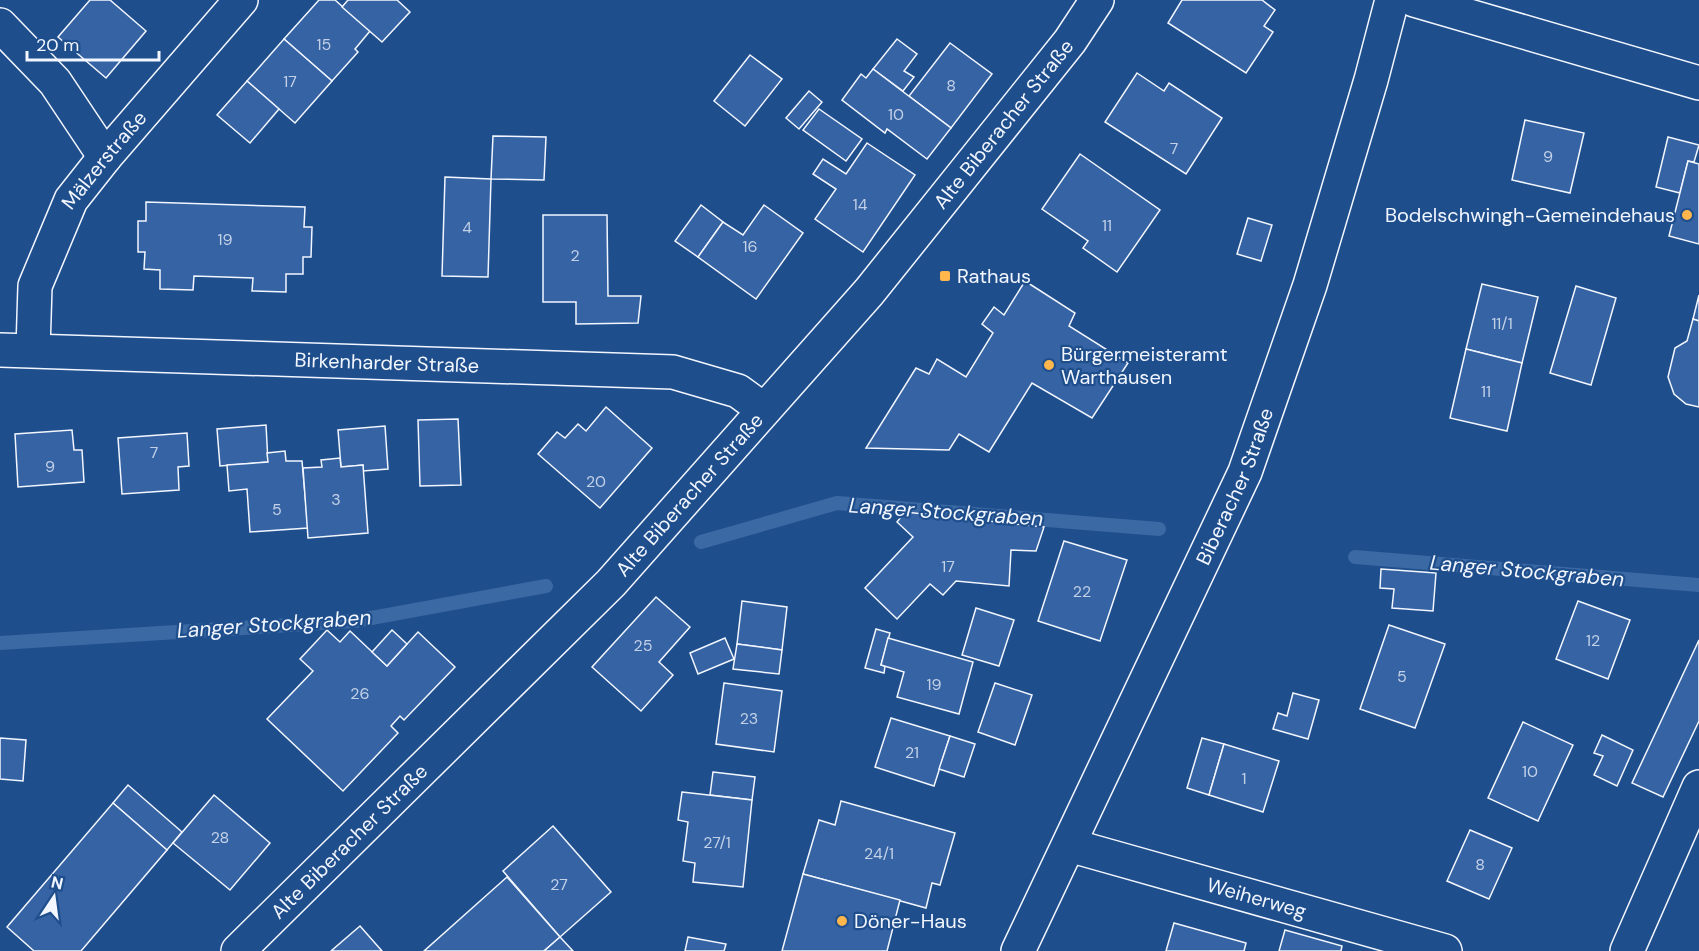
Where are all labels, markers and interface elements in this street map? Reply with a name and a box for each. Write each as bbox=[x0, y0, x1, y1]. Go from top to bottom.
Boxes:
scale bar bbox=[27, 24, 159, 62]
text: 20 m bbox=[36, 33, 79, 57]
house number: 15 bbox=[317, 34, 331, 55]
street label: Alte Biberacher Straße bbox=[928, 34, 1079, 214]
house number: 17 bbox=[283, 71, 297, 92]
house number: 8 bbox=[946, 75, 956, 96]
house number: 10 bbox=[888, 104, 904, 125]
street label: Mälzerstraße bbox=[56, 105, 152, 215]
house number: 7 bbox=[1170, 138, 1178, 159]
house number: 9 bbox=[1543, 146, 1553, 167]
house number: 14 bbox=[853, 194, 868, 215]
place label: Bodelschwingh-Gemeindehaus bbox=[1385, 202, 1675, 228]
marker: Bodelschwingh-Gemeindehaus bbox=[1680, 208, 1694, 222]
house number: 11 bbox=[1102, 215, 1112, 236]
house number: 4 bbox=[462, 217, 472, 238]
house number: 19 bbox=[217, 229, 233, 250]
house number: 16 bbox=[742, 236, 758, 257]
house number: 2 bbox=[570, 245, 580, 266]
place label: Rathaus bbox=[957, 263, 1031, 289]
marker: Rathaus bbox=[938, 269, 952, 283]
house number: 11/1 bbox=[1491, 313, 1513, 334]
place label: Bürgermeisteramt Warthausen bbox=[1061, 341, 1228, 390]
street label: Birkenharder Straße bbox=[294, 347, 480, 379]
marker: Bürgermeisteramt Warthausen bbox=[1042, 358, 1056, 372]
house number: 11 bbox=[1481, 381, 1491, 402]
street label: Biberacher Straße bbox=[1190, 404, 1279, 569]
street label: Alte Biberacher Straße bbox=[610, 407, 769, 582]
house number: 7 bbox=[150, 442, 158, 463]
house number: 9 bbox=[45, 456, 55, 477]
house number: 20 bbox=[586, 471, 606, 492]
house number: 3 bbox=[331, 489, 341, 510]
water label: Langer Stockgraben bbox=[848, 491, 1044, 533]
house number: 5 bbox=[272, 499, 282, 520]
water label: Langer Stockgraben bbox=[1429, 549, 1625, 593]
house number: 17 bbox=[941, 556, 955, 577]
house number: 22 bbox=[1073, 581, 1091, 602]
water label: Langer Stockgraben bbox=[176, 603, 372, 645]
house number: 12 bbox=[1586, 630, 1600, 651]
house number: 25 bbox=[634, 635, 652, 656]
house number: 5 bbox=[1397, 666, 1407, 687]
house number: 19 bbox=[926, 674, 942, 695]
house number: 26 bbox=[350, 683, 370, 704]
house number: 23 bbox=[740, 708, 758, 729]
house number: 21 bbox=[905, 742, 919, 763]
street label: Alte Biberacher Straße bbox=[265, 758, 433, 925]
house number: 10 bbox=[1522, 761, 1538, 782]
house number: 1 bbox=[1242, 768, 1247, 789]
house number: 28 bbox=[211, 827, 229, 848]
house number: 27/1 bbox=[703, 832, 731, 853]
house number: 24/1 bbox=[864, 843, 894, 864]
house number: 8 bbox=[1475, 854, 1485, 875]
north arrow bbox=[24, 867, 84, 927]
text: N bbox=[49, 871, 65, 894]
street label: Weiherweg bbox=[1204, 872, 1309, 924]
house number: 27 bbox=[550, 874, 568, 895]
place label: Döner-Haus bbox=[854, 908, 967, 934]
marker: Döner-Haus bbox=[835, 914, 849, 928]

